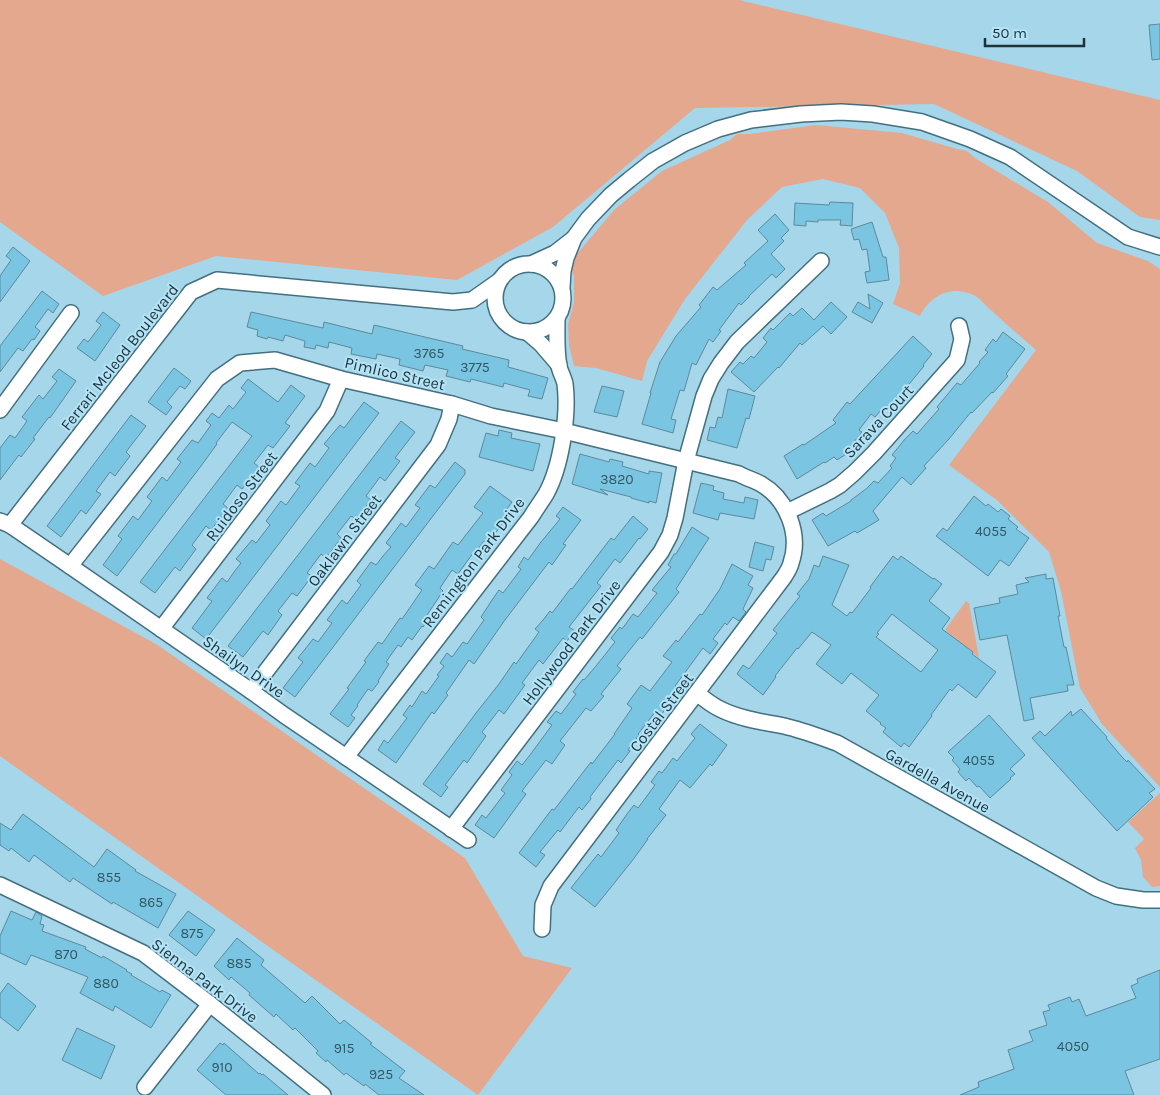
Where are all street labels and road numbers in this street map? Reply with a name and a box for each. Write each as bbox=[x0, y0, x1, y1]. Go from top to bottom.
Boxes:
street label: Ferrari Mcleod Boulevard bbox=[56, 280, 182, 434]
street label: Pimlico Street bbox=[343, 353, 447, 394]
street label: Sarava Court bbox=[839, 381, 917, 462]
street label: Ruidoso Street bbox=[202, 448, 281, 545]
street label: Oaklawn Street bbox=[304, 490, 385, 590]
street label: Remington Park Drive bbox=[418, 493, 529, 631]
street label: Hollywood Park Drive bbox=[518, 576, 625, 709]
street label: Shailyn Drive bbox=[199, 631, 288, 702]
street label: Costal Street bbox=[626, 669, 697, 756]
street label: Gardella Avenue bbox=[882, 744, 993, 817]
street label: Sienna Park Drive bbox=[148, 934, 262, 1027]

